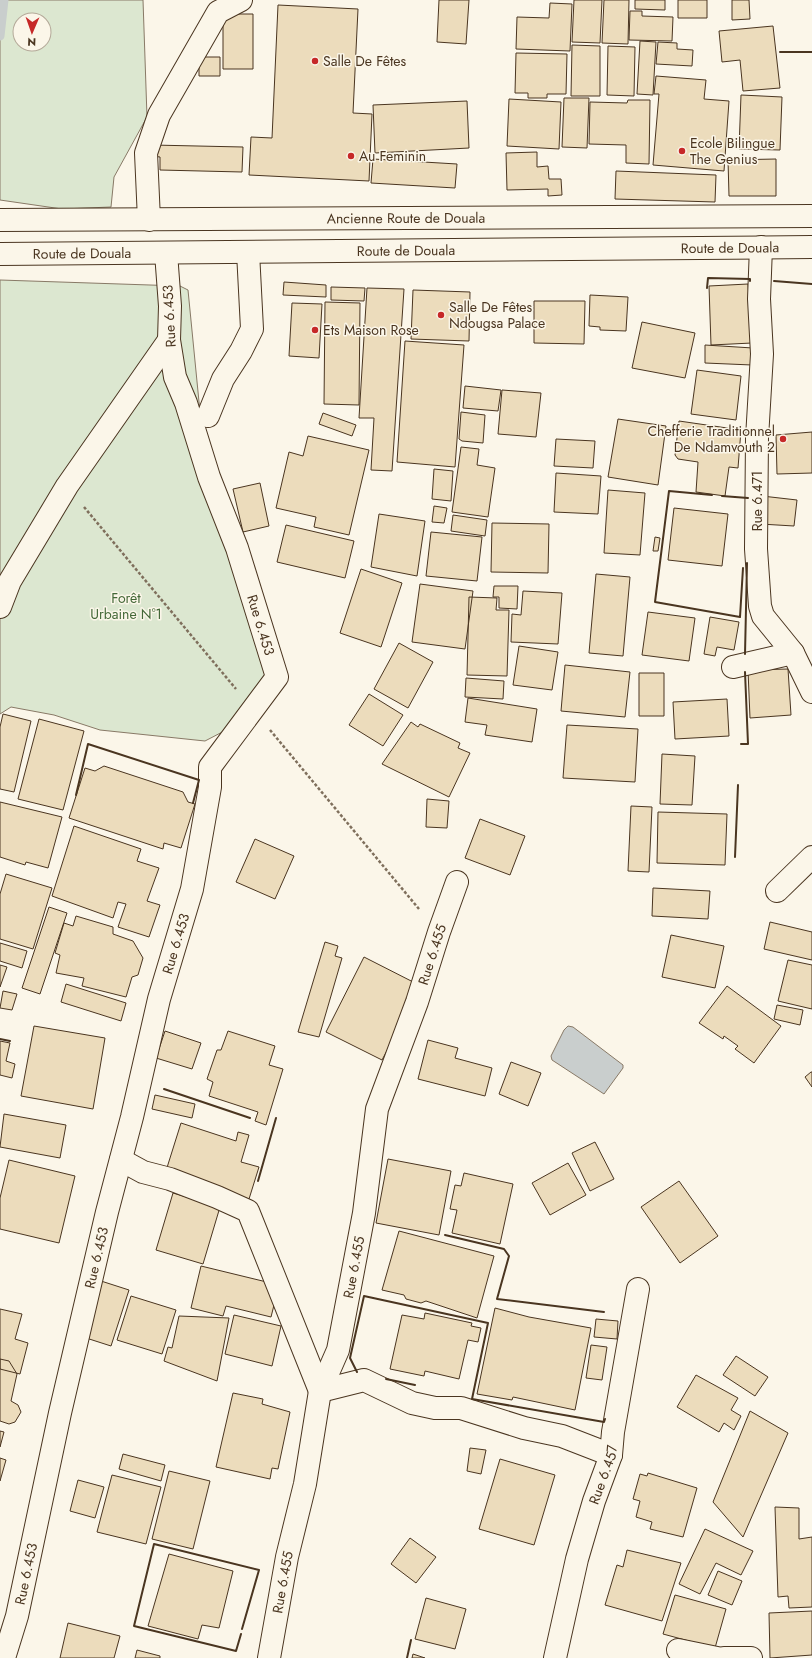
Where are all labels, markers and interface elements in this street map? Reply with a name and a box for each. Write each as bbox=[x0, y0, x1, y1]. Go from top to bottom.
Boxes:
north arrow bbox=[12, 12, 52, 52]
text: N bbox=[27, 34, 36, 50]
place label: Salle De Fêtes bbox=[323, 51, 407, 71]
marker: Salle De Fêtes bbox=[310, 56, 320, 66]
place label: Ecole Bilingue The Genius bbox=[690, 133, 775, 169]
place label: Au Feminin bbox=[359, 146, 426, 166]
marker: Ecole Bilingue The Genius bbox=[677, 146, 687, 156]
marker: Au Feminin bbox=[346, 151, 356, 161]
street label: Ancienne Route de Douala bbox=[327, 208, 485, 228]
street label: Route de Douala bbox=[681, 237, 779, 258]
street label: Route de Douala bbox=[357, 240, 455, 261]
street label: Route de Douala bbox=[33, 243, 131, 264]
street label: Rue 6.453 bbox=[157, 284, 181, 348]
place label: Salle De Fêtes Ndougsa Palace bbox=[449, 297, 545, 333]
marker: Salle De Fêtes Ndougsa Palace bbox=[436, 310, 446, 320]
place label: Ets Maison Rose bbox=[323, 320, 419, 340]
marker: Ets Maison Rose bbox=[310, 325, 320, 335]
place label: Chefferie Traditionnel De Ndamvouth 2 bbox=[647, 421, 775, 457]
marker: Chefferie Traditionnel De Ndamvouth 2 bbox=[778, 434, 788, 444]
street label: Rue 6.471 bbox=[747, 471, 767, 531]
park label: Forêt Urbaine N°1 bbox=[90, 588, 162, 624]
street label: Rue 6.453 bbox=[242, 592, 280, 658]
street label: Rue 6.453 bbox=[157, 910, 194, 976]
street label: Rue 6.455 bbox=[413, 921, 451, 988]
street label: Rue 6.453 bbox=[79, 1225, 113, 1290]
street label: Rue 6.455 bbox=[338, 1234, 369, 1300]
street label: Rue 6.457 bbox=[584, 1443, 622, 1507]
street label: Rue 6.453 bbox=[10, 1541, 42, 1607]
street label: Rue 6.455 bbox=[267, 1549, 298, 1615]

